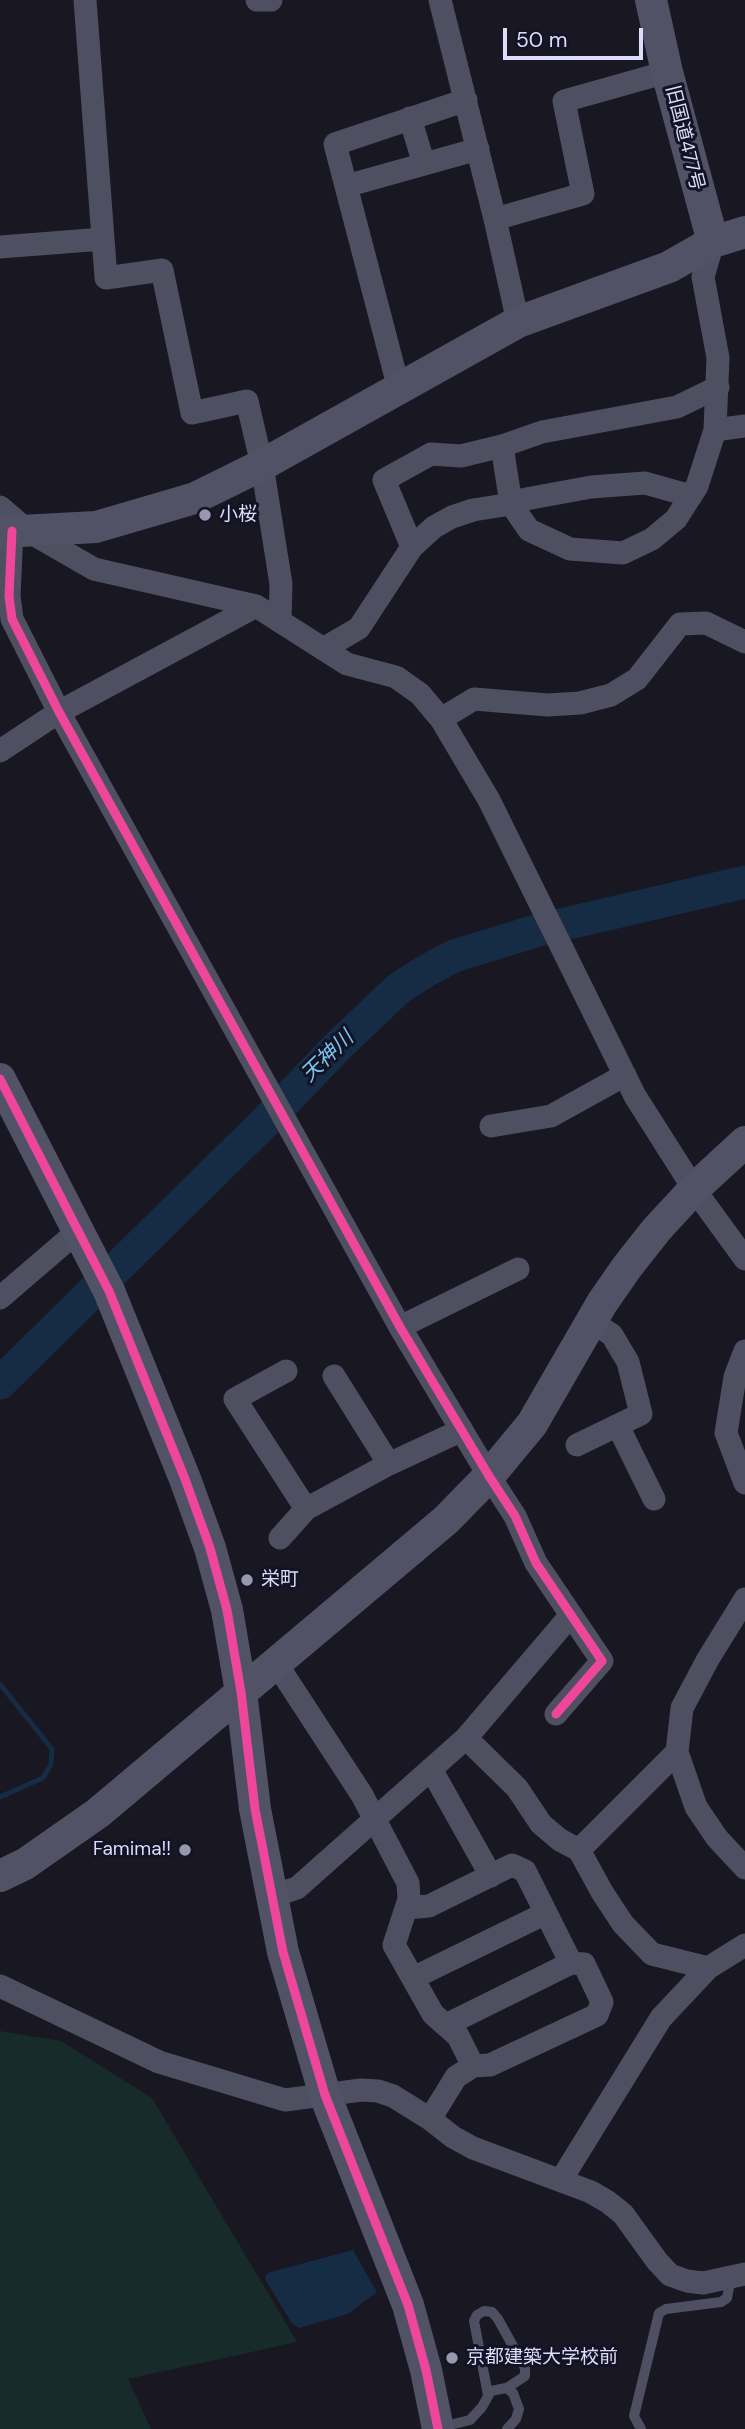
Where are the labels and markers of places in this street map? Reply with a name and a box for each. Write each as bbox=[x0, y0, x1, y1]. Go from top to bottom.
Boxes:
place label: 小桜 bbox=[219, 504, 257, 526]
marker: 小桜 bbox=[197, 507, 213, 523]
place label: 栄町 bbox=[261, 1569, 299, 1591]
marker: 栄町 bbox=[239, 1572, 255, 1588]
place label: Famima!! bbox=[93, 1839, 171, 1861]
marker: Famima!! bbox=[177, 1842, 193, 1858]
place label: 京都建築大学校前 bbox=[466, 2347, 618, 2369]
marker: 京都建築大学校前 bbox=[444, 2350, 460, 2366]

